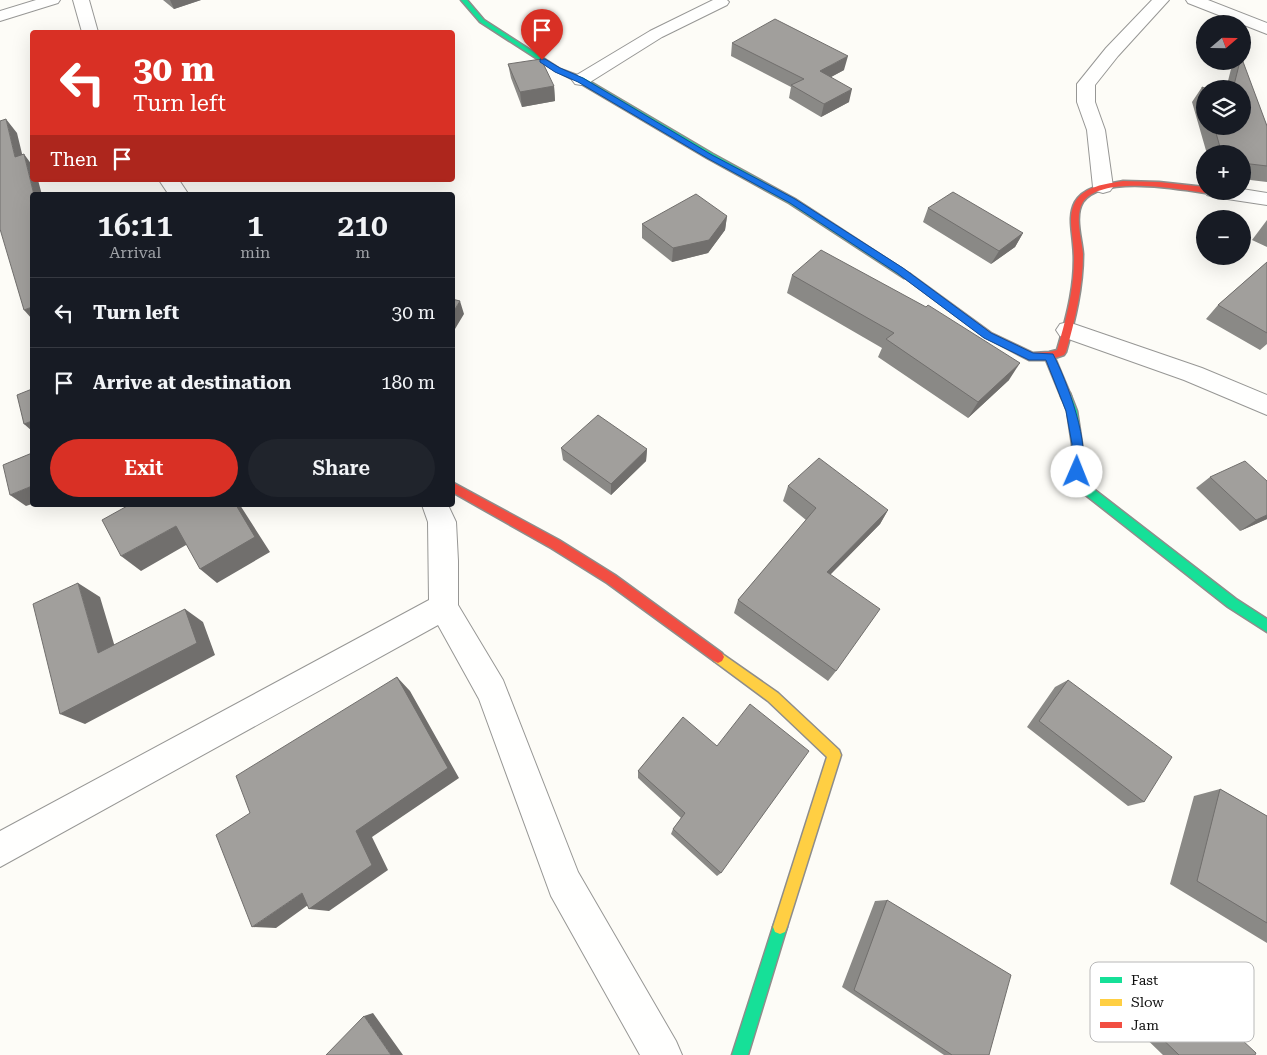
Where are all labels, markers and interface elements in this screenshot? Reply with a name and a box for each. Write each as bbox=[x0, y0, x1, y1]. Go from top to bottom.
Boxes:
pin bbox=[521, 9, 563, 60]
north arrow bbox=[1196, 15, 1251, 70]
map controls bbox=[1196, 15, 1251, 265]
icon: arrive bbox=[528, 16, 556, 44]
text: 30 m bbox=[133, 49, 215, 90]
icon: left bbox=[50, 50, 115, 115]
button: layers bbox=[1196, 80, 1251, 135]
text: Turn left bbox=[133, 91, 226, 116]
icon: arrive bbox=[108, 145, 136, 173]
button: + bbox=[1196, 145, 1251, 200]
text: Then bbox=[50, 148, 98, 171]
text: 16:11 bbox=[97, 208, 173, 243]
text: 1 bbox=[247, 208, 264, 243]
text: 210 bbox=[337, 208, 388, 243]
button: − bbox=[1196, 210, 1251, 265]
text: Arrival bbox=[109, 243, 161, 262]
text: min bbox=[240, 243, 270, 262]
text: m bbox=[355, 243, 370, 262]
icon: left bbox=[50, 299, 78, 327]
text: Turn left bbox=[93, 301, 179, 324]
text: 30 m bbox=[392, 301, 435, 324]
icon: arrive bbox=[50, 369, 78, 397]
text: Arrive at destination bbox=[93, 371, 291, 394]
text: 180 m bbox=[381, 371, 435, 394]
button: Exit bbox=[50, 439, 238, 497]
button: Share bbox=[248, 439, 435, 497]
position arrow bbox=[1050, 445, 1102, 497]
legend bbox=[1090, 962, 1254, 1042]
text: Fast bbox=[1131, 972, 1158, 988]
text: Slow bbox=[1131, 994, 1164, 1010]
text: Jam bbox=[1131, 1017, 1159, 1033]

